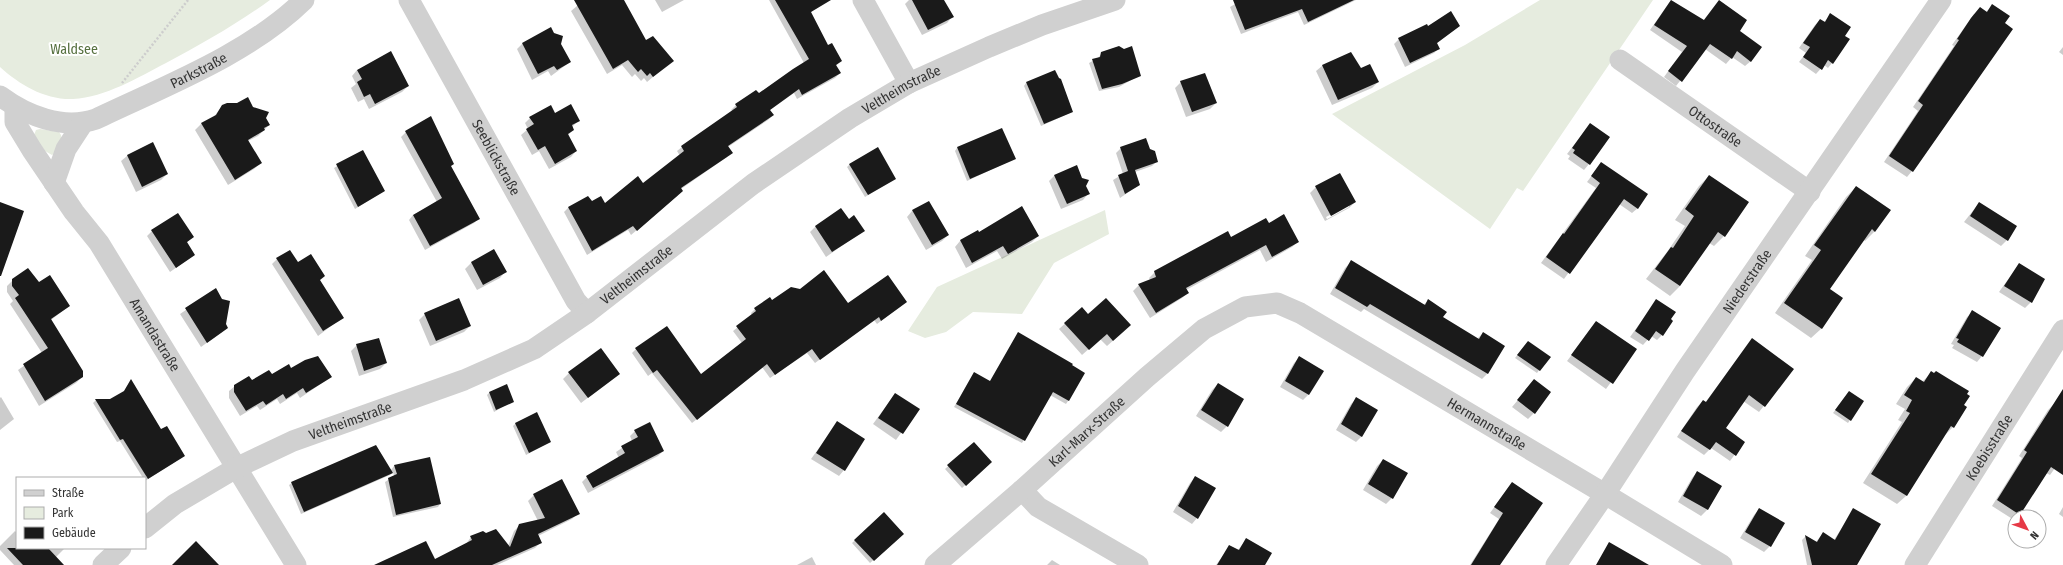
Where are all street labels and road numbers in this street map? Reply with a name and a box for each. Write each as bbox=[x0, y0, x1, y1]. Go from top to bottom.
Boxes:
street label: Parkstraße bbox=[168, 49, 230, 92]
street label: Veltheimstraße bbox=[859, 61, 943, 117]
street label: Ottostraße bbox=[1685, 102, 1745, 151]
street label: Seeblickstraße bbox=[468, 116, 524, 198]
street label: Veltheimstraße bbox=[597, 241, 676, 308]
street label: Niederstraße bbox=[1719, 246, 1775, 317]
street label: Amandastraße bbox=[126, 295, 184, 375]
street label: Karl-Marx-Straße bbox=[1045, 393, 1128, 470]
street label: Hermannstraße bbox=[1444, 394, 1530, 454]
street label: Veltheimstraße bbox=[306, 398, 394, 443]
street label: Koebisstraße bbox=[1962, 411, 2016, 483]

